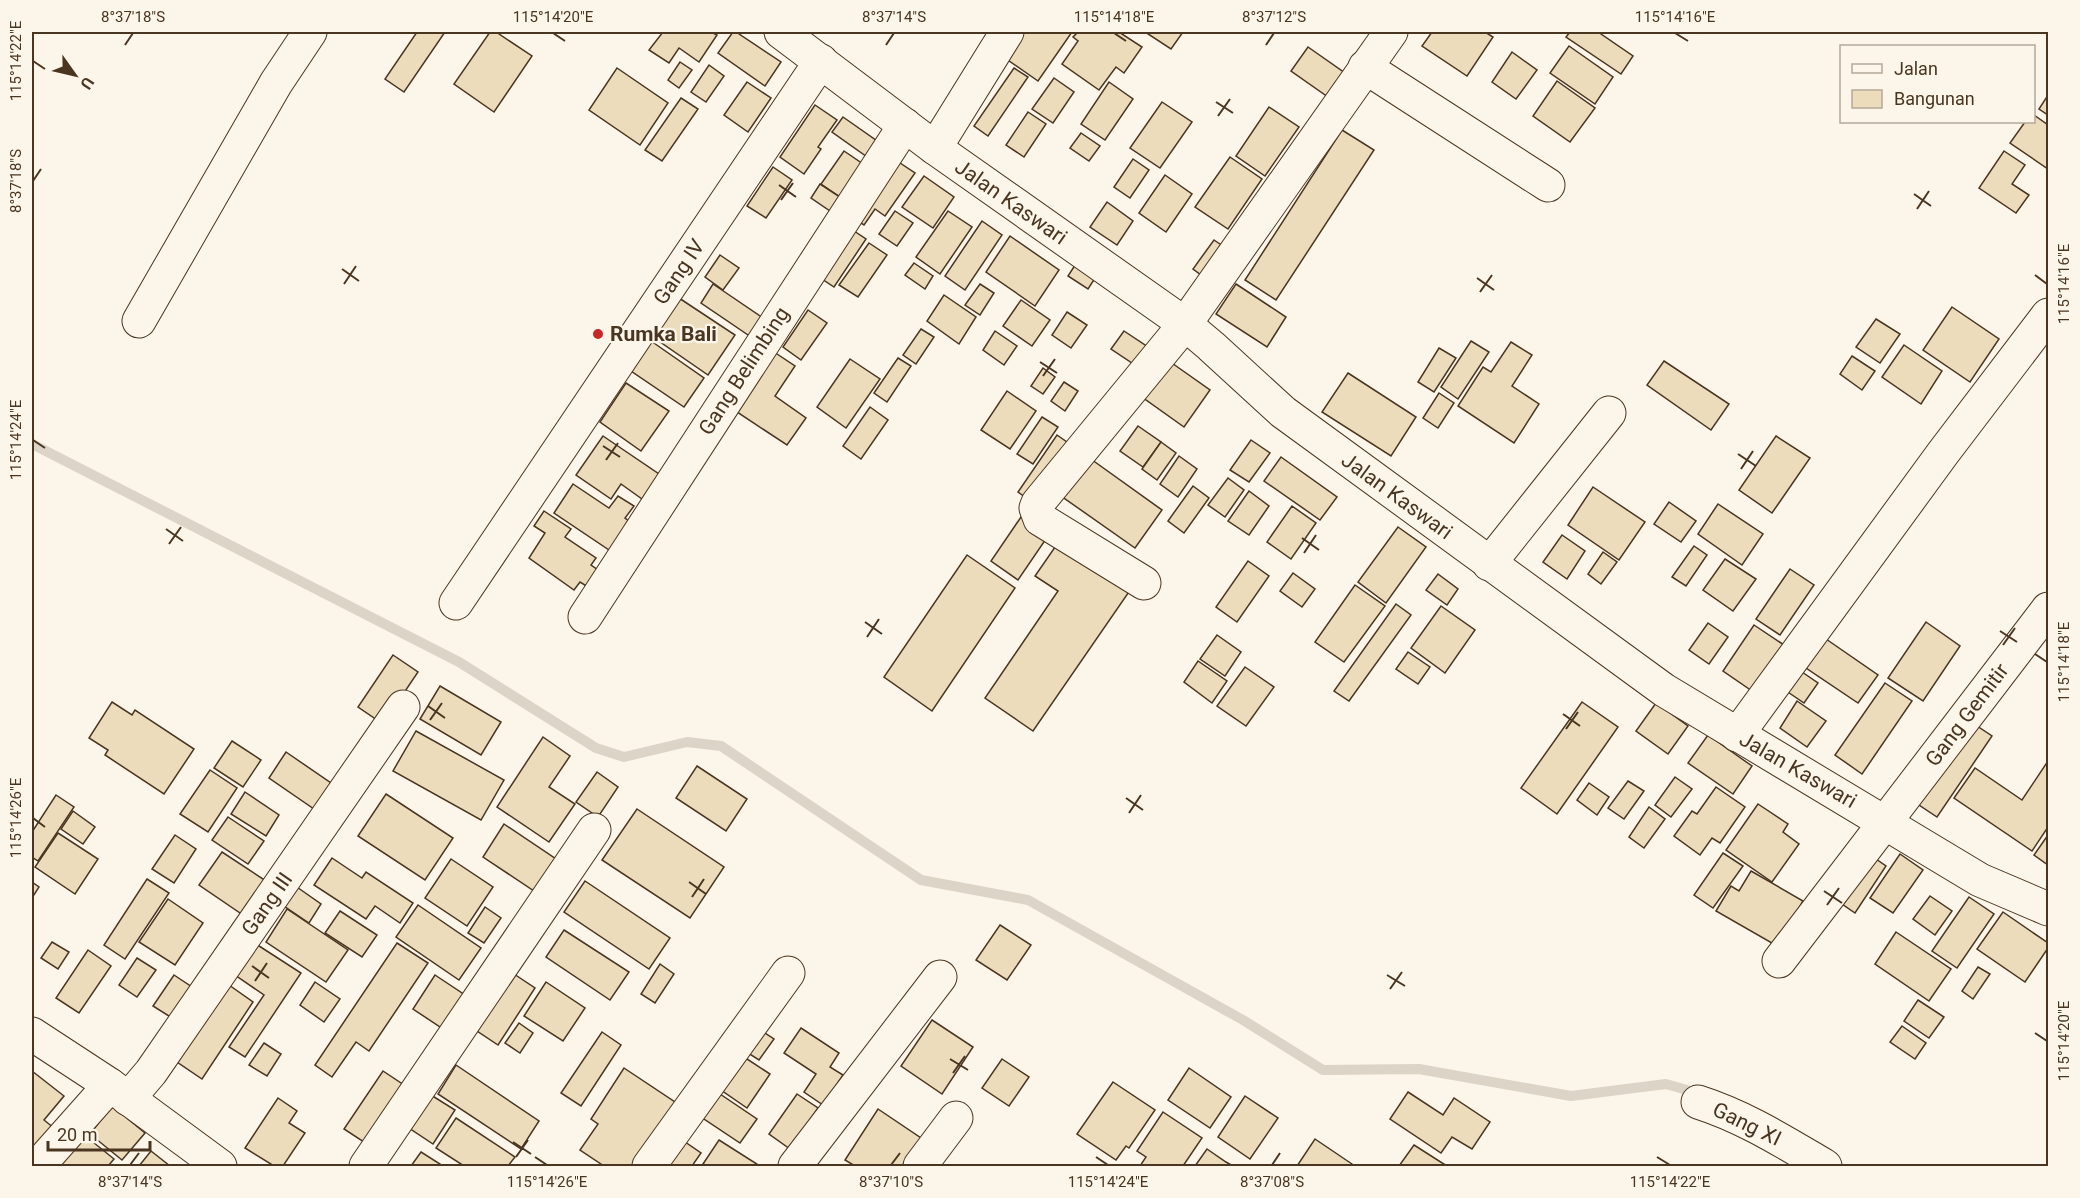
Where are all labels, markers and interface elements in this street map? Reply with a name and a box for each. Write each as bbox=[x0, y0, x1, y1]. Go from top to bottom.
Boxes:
text: 8°37'18"S bbox=[101, 8, 165, 26]
text: 115°14'20"E bbox=[513, 8, 594, 26]
text: 8°37'14"S bbox=[862, 8, 926, 26]
text: 115°14'18"E bbox=[1074, 8, 1155, 26]
text: 8°37'12"S bbox=[1242, 8, 1306, 26]
text: 115°14'16"E bbox=[1635, 8, 1716, 26]
text: 115°14'22"E bbox=[7, 20, 25, 101]
north arrow bbox=[45, 45, 105, 105]
legend bbox=[1840, 45, 2035, 123]
text: Jalan bbox=[1894, 58, 1938, 79]
text: U bbox=[76, 73, 98, 93]
text: Bangunan bbox=[1894, 88, 1975, 109]
text: 8°37'18"S bbox=[7, 149, 25, 213]
street label: Jalan Kaswari bbox=[950, 155, 1072, 249]
street label: Gang IV bbox=[649, 234, 710, 309]
text: 115°14'16"E bbox=[2055, 243, 2073, 324]
street label: Gang Belimbing bbox=[694, 303, 794, 439]
place label: Rumka Bali bbox=[610, 322, 717, 346]
marker: Rumka Bali bbox=[591, 327, 605, 341]
text: 115°14'24"E bbox=[7, 399, 25, 480]
street label: Jalan Kaswari bbox=[1337, 448, 1457, 544]
text: 115°14'18"E bbox=[2055, 621, 2073, 702]
street label: Gang Gemitir bbox=[1921, 659, 2013, 771]
street label: Jalan Kaswari bbox=[1735, 727, 1861, 813]
text: 115°14'26"E bbox=[7, 777, 25, 858]
street label: Gang III bbox=[237, 868, 297, 940]
text: 115°14'20"E bbox=[2055, 1000, 2073, 1081]
street label: Gang XI bbox=[1709, 1097, 1785, 1151]
scale bar bbox=[48, 1114, 150, 1152]
text: 20 m bbox=[57, 1124, 97, 1145]
text: 8°37'14"S bbox=[98, 1173, 162, 1191]
text: 115°14'26"E bbox=[507, 1173, 588, 1191]
text: 8°37'10"S bbox=[859, 1173, 923, 1191]
text: 115°14'24"E bbox=[1068, 1173, 1149, 1191]
text: 8°37'08"S bbox=[1240, 1173, 1304, 1191]
text: 115°14'22"E bbox=[1630, 1173, 1711, 1191]

